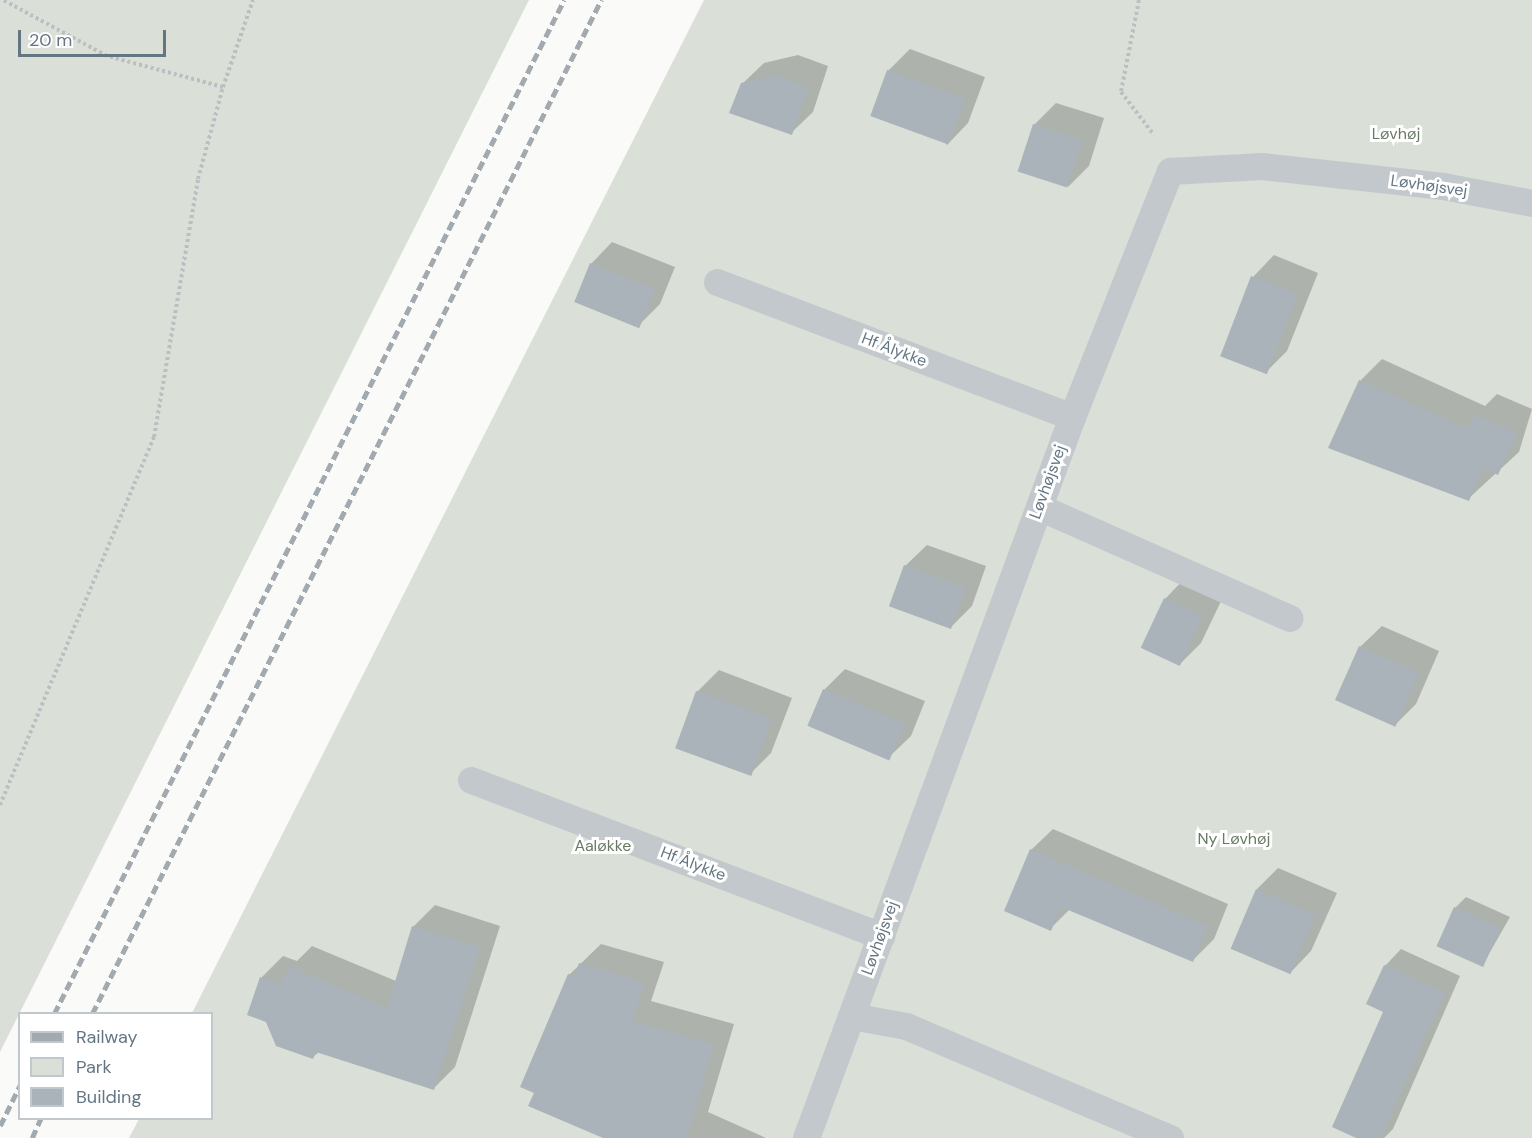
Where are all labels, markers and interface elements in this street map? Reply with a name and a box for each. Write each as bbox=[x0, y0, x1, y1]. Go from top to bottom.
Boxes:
scale bar bbox=[21, 18, 170, 56]
text: 20 m bbox=[29, 28, 72, 52]
park label: Løvhøj bbox=[1372, 124, 1420, 144]
street label: Løvhøjsvej bbox=[1389, 171, 1469, 201]
street label: Hf Ålykke bbox=[859, 329, 929, 371]
street label: Løvhøjsvej bbox=[1026, 442, 1070, 522]
park label: Ny Løvhøj bbox=[1198, 829, 1270, 849]
park label: Aaløkke bbox=[575, 836, 631, 856]
street label: Hf Ålykke bbox=[658, 843, 728, 885]
street label: Løvhøjsvej bbox=[858, 898, 902, 978]
legend bbox=[18, 1012, 213, 1120]
text: Railway bbox=[76, 1025, 138, 1049]
text: Park bbox=[76, 1055, 112, 1079]
text: Building bbox=[76, 1085, 141, 1109]

